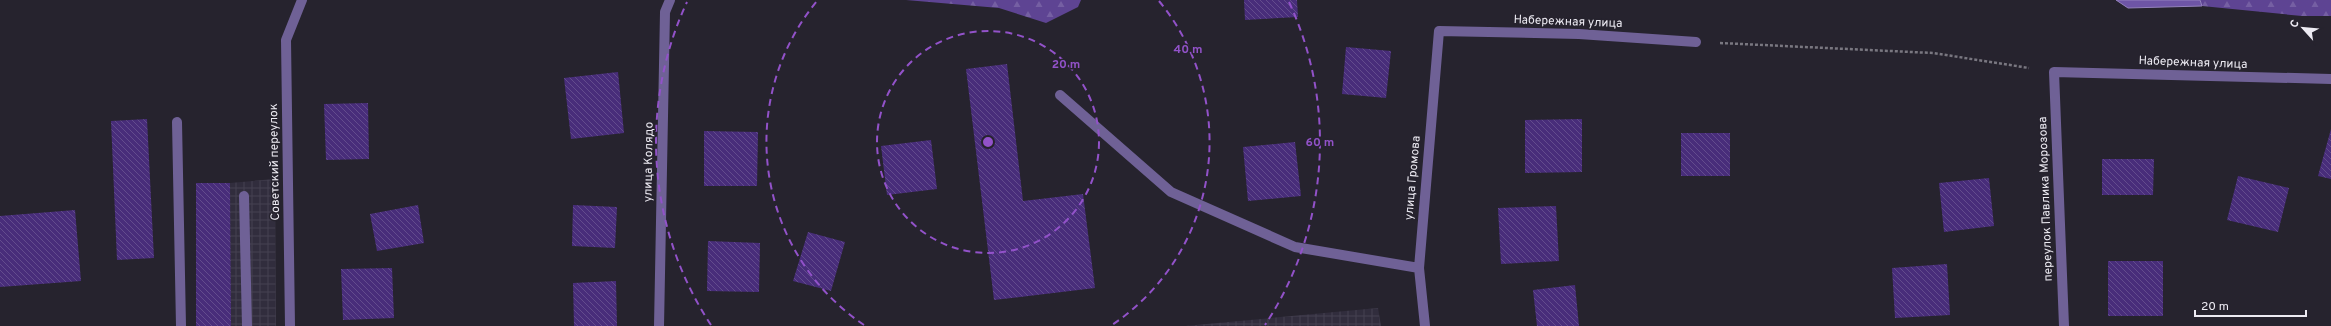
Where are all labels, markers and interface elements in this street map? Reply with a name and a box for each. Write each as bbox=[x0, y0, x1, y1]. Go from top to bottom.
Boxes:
north arrow bbox=[2283, 8, 2323, 48]
street label: Набережная улица bbox=[1513, 12, 1623, 32]
text: С bbox=[2287, 18, 2303, 30]
text: 40 m bbox=[1173, 42, 1203, 58]
street label: Набережная улица bbox=[2138, 53, 2248, 73]
text: 20 m bbox=[1052, 57, 1080, 73]
street label: Советский переулок bbox=[266, 103, 284, 221]
street label: переулок Павлика Морозова bbox=[2035, 116, 2057, 282]
street label: улица Колядо bbox=[640, 121, 658, 202]
centre of rings bbox=[981, 135, 995, 149]
text: 60 m bbox=[1306, 135, 1334, 151]
street label: улица Громова bbox=[1401, 135, 1425, 221]
scale bar bbox=[2195, 292, 2306, 318]
text: 20 m bbox=[2201, 299, 2229, 315]

